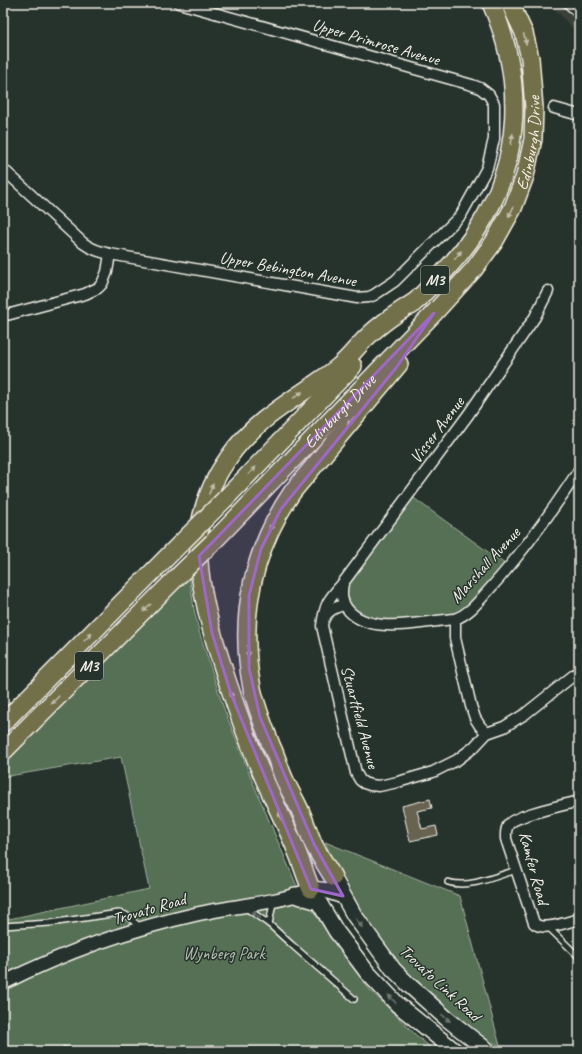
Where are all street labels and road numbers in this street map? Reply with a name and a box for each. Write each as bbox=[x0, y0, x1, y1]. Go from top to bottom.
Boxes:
street label: Upper Primrose Avenue bbox=[310, 14, 443, 71]
street label: Edinburgh Drive bbox=[510, 94, 545, 193]
street label: Upper Bebington Avenue bbox=[218, 247, 359, 292]
road number: M3 bbox=[421, 266, 449, 294]
street label: Edinburgh Drive bbox=[299, 369, 381, 452]
street label: Visser Avenue bbox=[405, 391, 470, 467]
street label: Marshall Avenue bbox=[445, 522, 526, 607]
road number: M3 bbox=[75, 652, 103, 680]
street label: Stuartfield Avenue bbox=[336, 663, 384, 772]
street label: Kamfer Road bbox=[514, 829, 554, 909]
street label: Trovato Road bbox=[110, 888, 190, 929]
street label: Trovato Link Road bbox=[395, 940, 487, 1028]

